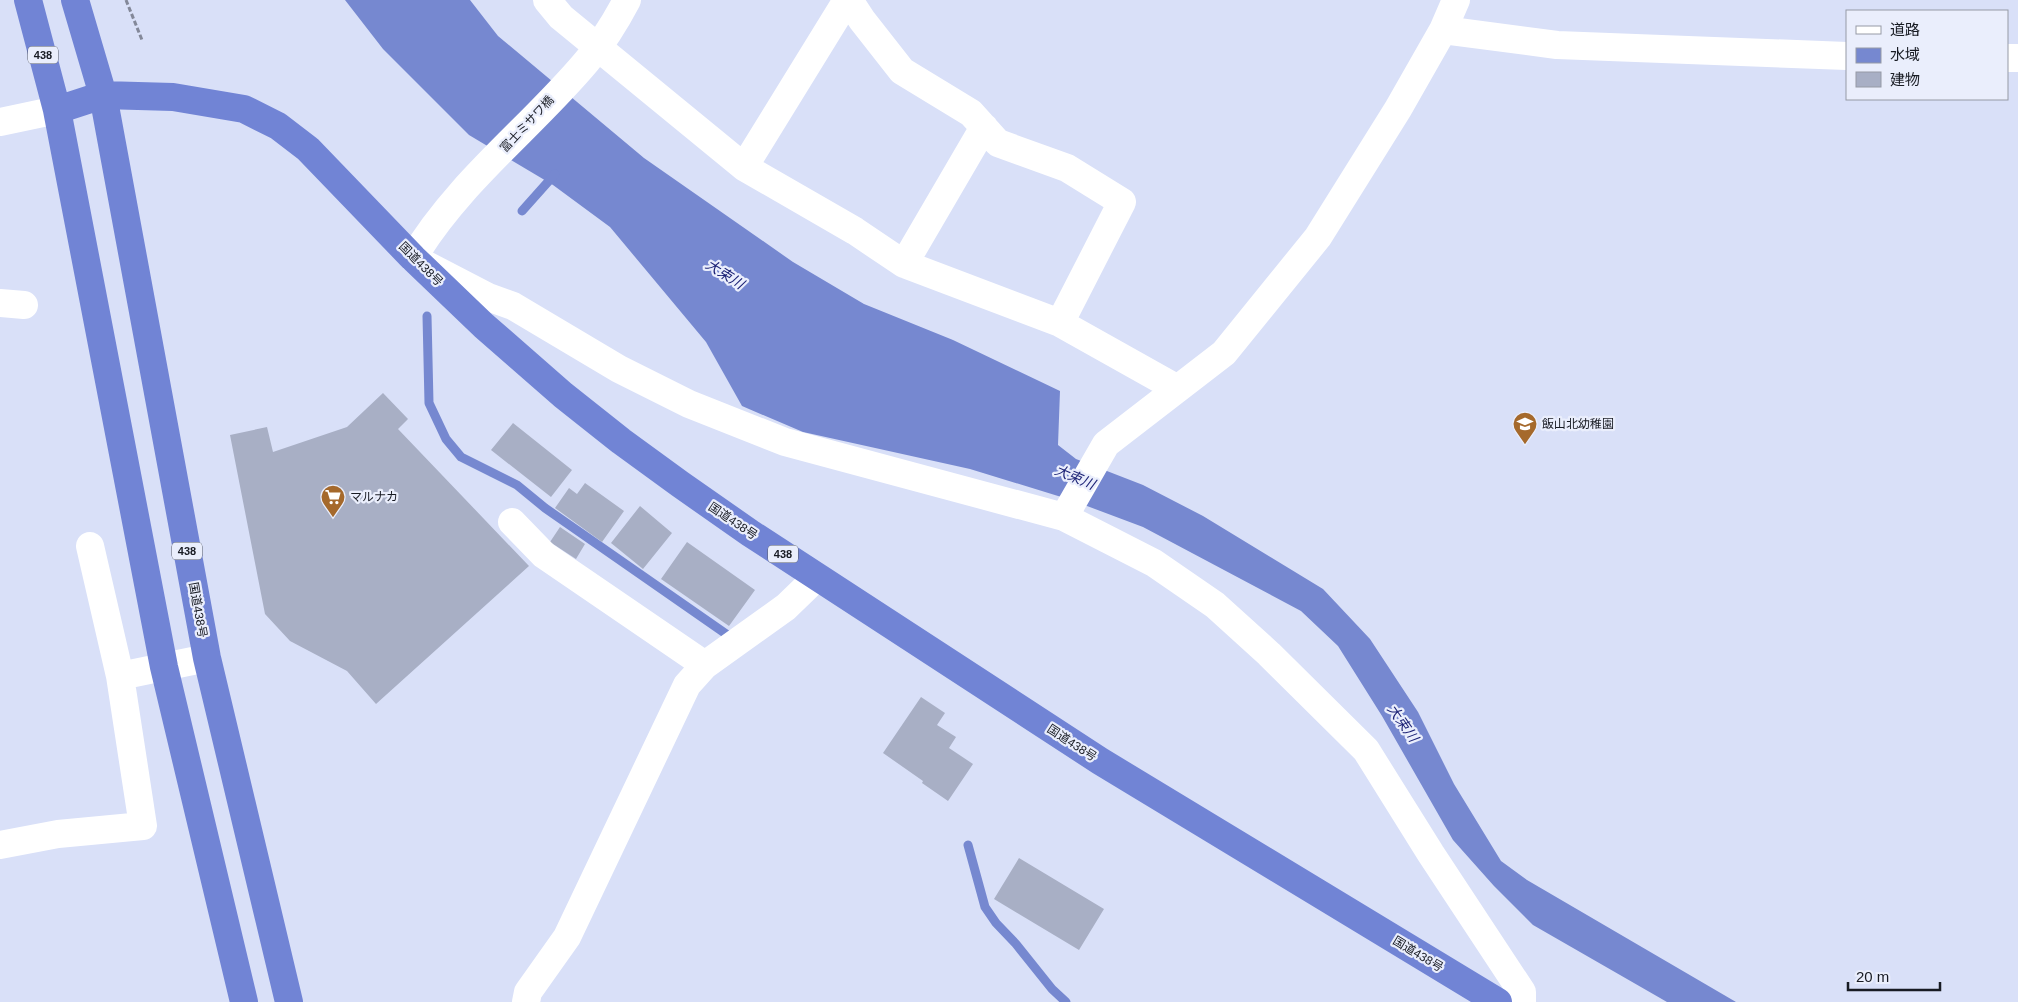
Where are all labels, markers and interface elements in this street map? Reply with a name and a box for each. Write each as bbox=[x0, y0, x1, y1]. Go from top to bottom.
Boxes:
legend bbox=[1846, 10, 2008, 100]
text: 道路 bbox=[1890, 21, 1920, 38]
road number: 438 bbox=[28, 46, 58, 64]
text: 水域 bbox=[1890, 46, 1920, 63]
text: 建物 bbox=[1890, 71, 1920, 88]
street label: 富士ミサワ橋 bbox=[497, 93, 557, 155]
street label: 国道438号 bbox=[396, 239, 446, 289]
water label: 大束川 bbox=[703, 256, 749, 293]
school or university icon: 飯山北幼稚園 bbox=[1512, 411, 1538, 445]
place label: 飯山北幼稚園 bbox=[1542, 417, 1614, 431]
water label: 大束川 bbox=[1053, 461, 1099, 493]
supermarket icon: マルナカ bbox=[320, 484, 346, 518]
place label: マルナカ bbox=[350, 490, 398, 504]
street label: 国道438号 bbox=[706, 500, 760, 542]
road number: 438 bbox=[172, 542, 202, 560]
road number: 438 bbox=[768, 546, 798, 562]
street label: 国道438号 bbox=[186, 581, 210, 639]
water label: 大束川 bbox=[1384, 701, 1423, 746]
street label: 国道438号 bbox=[1045, 722, 1099, 764]
street label: 国道438号 bbox=[1390, 934, 1446, 974]
scale bar bbox=[1848, 960, 1940, 992]
text: 20 m bbox=[1856, 968, 1889, 985]

